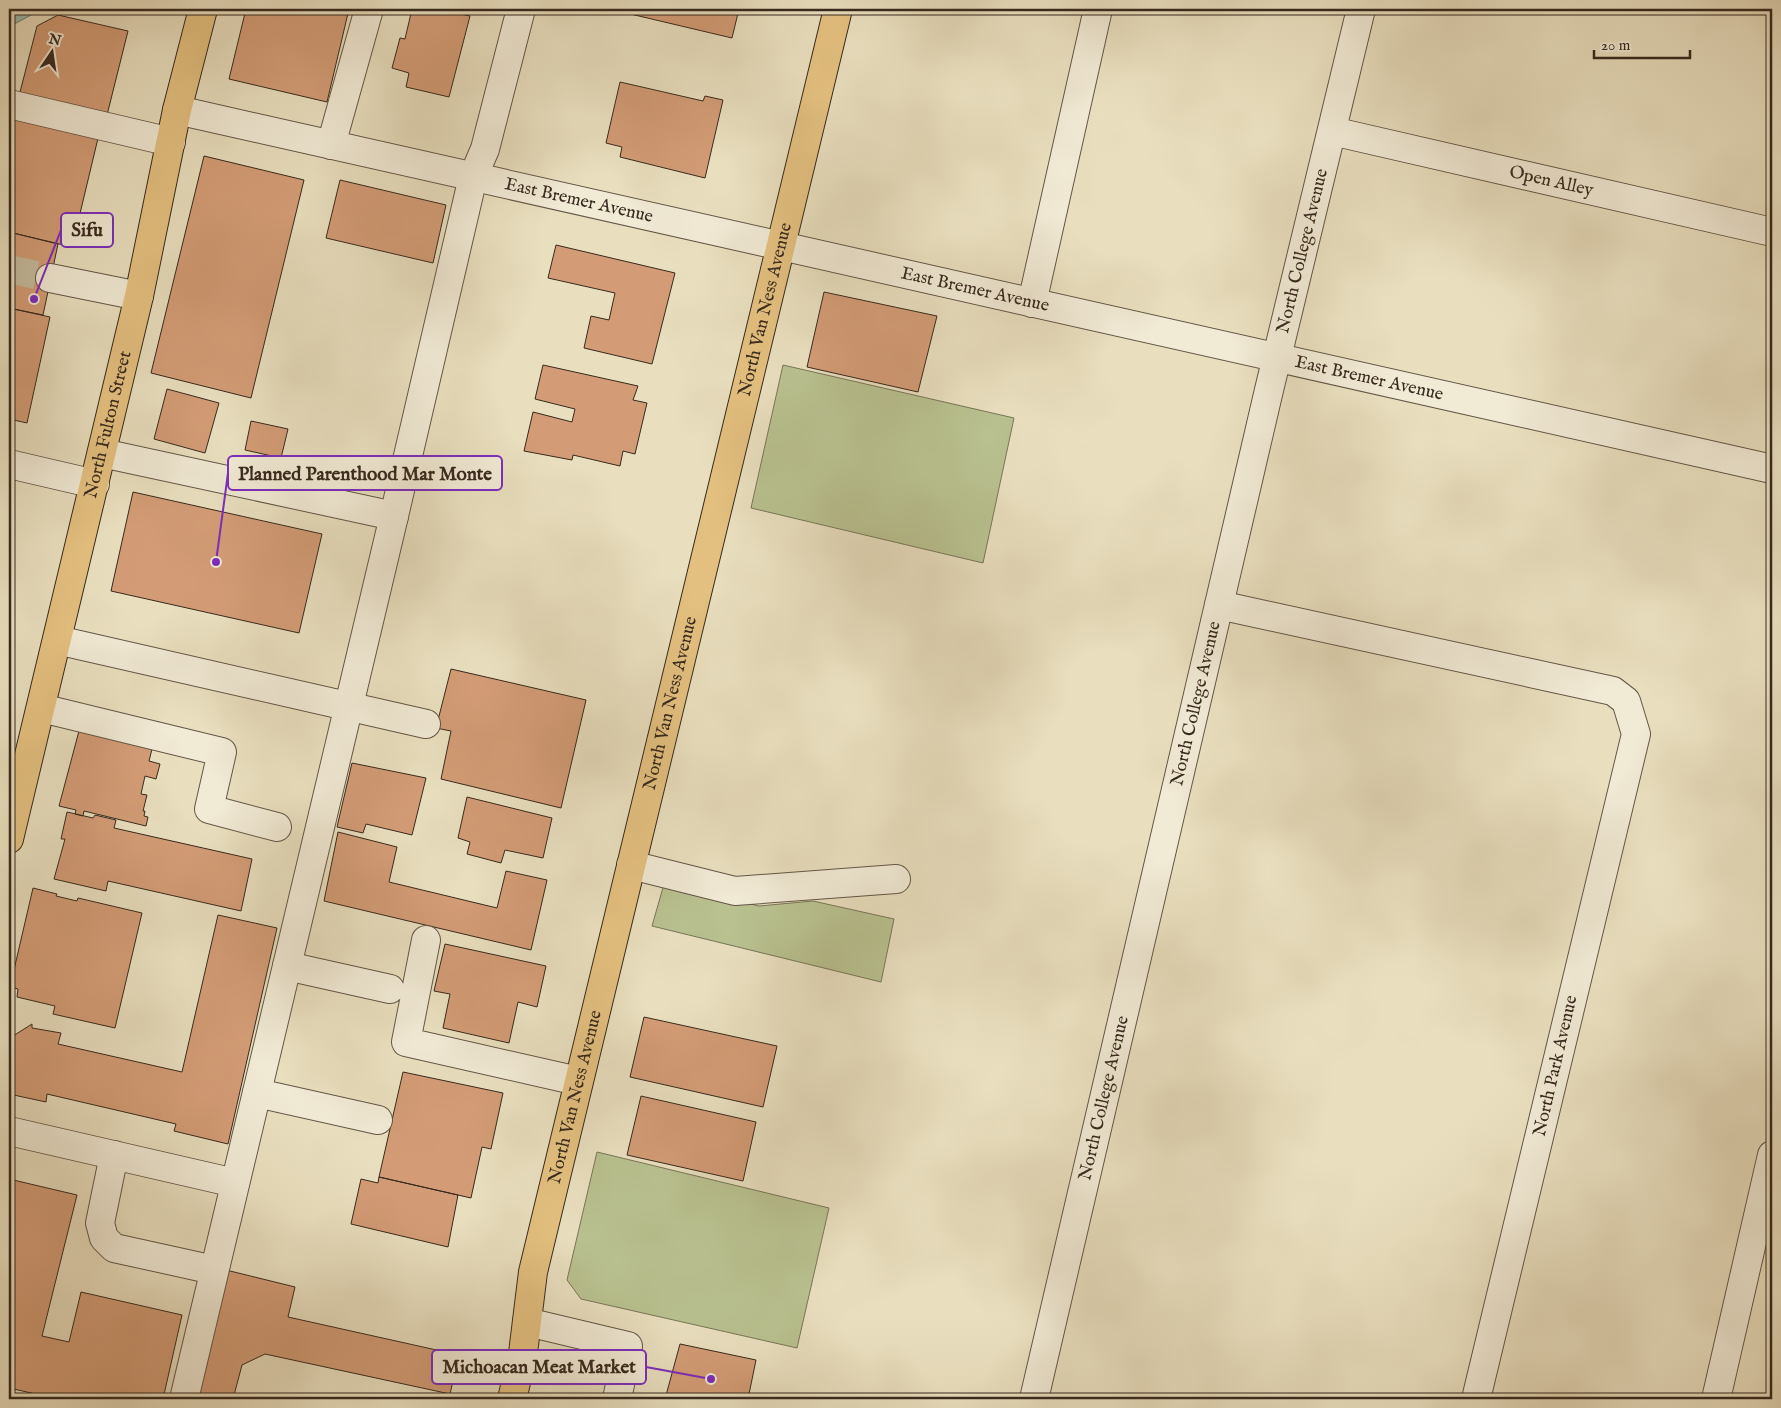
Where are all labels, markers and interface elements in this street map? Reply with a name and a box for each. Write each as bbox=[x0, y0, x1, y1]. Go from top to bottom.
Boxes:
north arrow bbox=[28, 28, 78, 78]
scale bar bbox=[1594, 28, 1690, 60]
text: N bbox=[46, 30, 63, 50]
text: 20 m bbox=[1601, 36, 1631, 55]
street label: Open Alley bbox=[1507, 161, 1596, 202]
street label: North College Avenue bbox=[1272, 166, 1334, 336]
street label: East Bremer Avenue bbox=[503, 173, 655, 228]
callout: Sifu bbox=[61, 213, 113, 247]
text: Sifu bbox=[71, 219, 103, 243]
street label: North Van Ness Avenue bbox=[733, 220, 797, 399]
street label: East Bremer Avenue bbox=[899, 262, 1051, 317]
street label: North Fulton Street bbox=[79, 349, 137, 501]
street label: East Bremer Avenue bbox=[1293, 351, 1445, 406]
callout: Planned Parenthood Mar Monte bbox=[228, 456, 502, 490]
text: Planned Parenthood Mar Monte bbox=[238, 463, 492, 487]
street label: North Van Ness Avenue bbox=[638, 614, 702, 792]
street label: North College Avenue bbox=[1166, 619, 1226, 788]
street label: North Park Avenue bbox=[1529, 993, 1583, 1139]
street label: North Van Ness Avenue bbox=[543, 1008, 607, 1186]
street label: North College Avenue bbox=[1074, 1013, 1134, 1183]
callout: Michoacan Meat Market bbox=[432, 1350, 646, 1384]
text: Michoacan Meat Market bbox=[442, 1356, 636, 1380]

